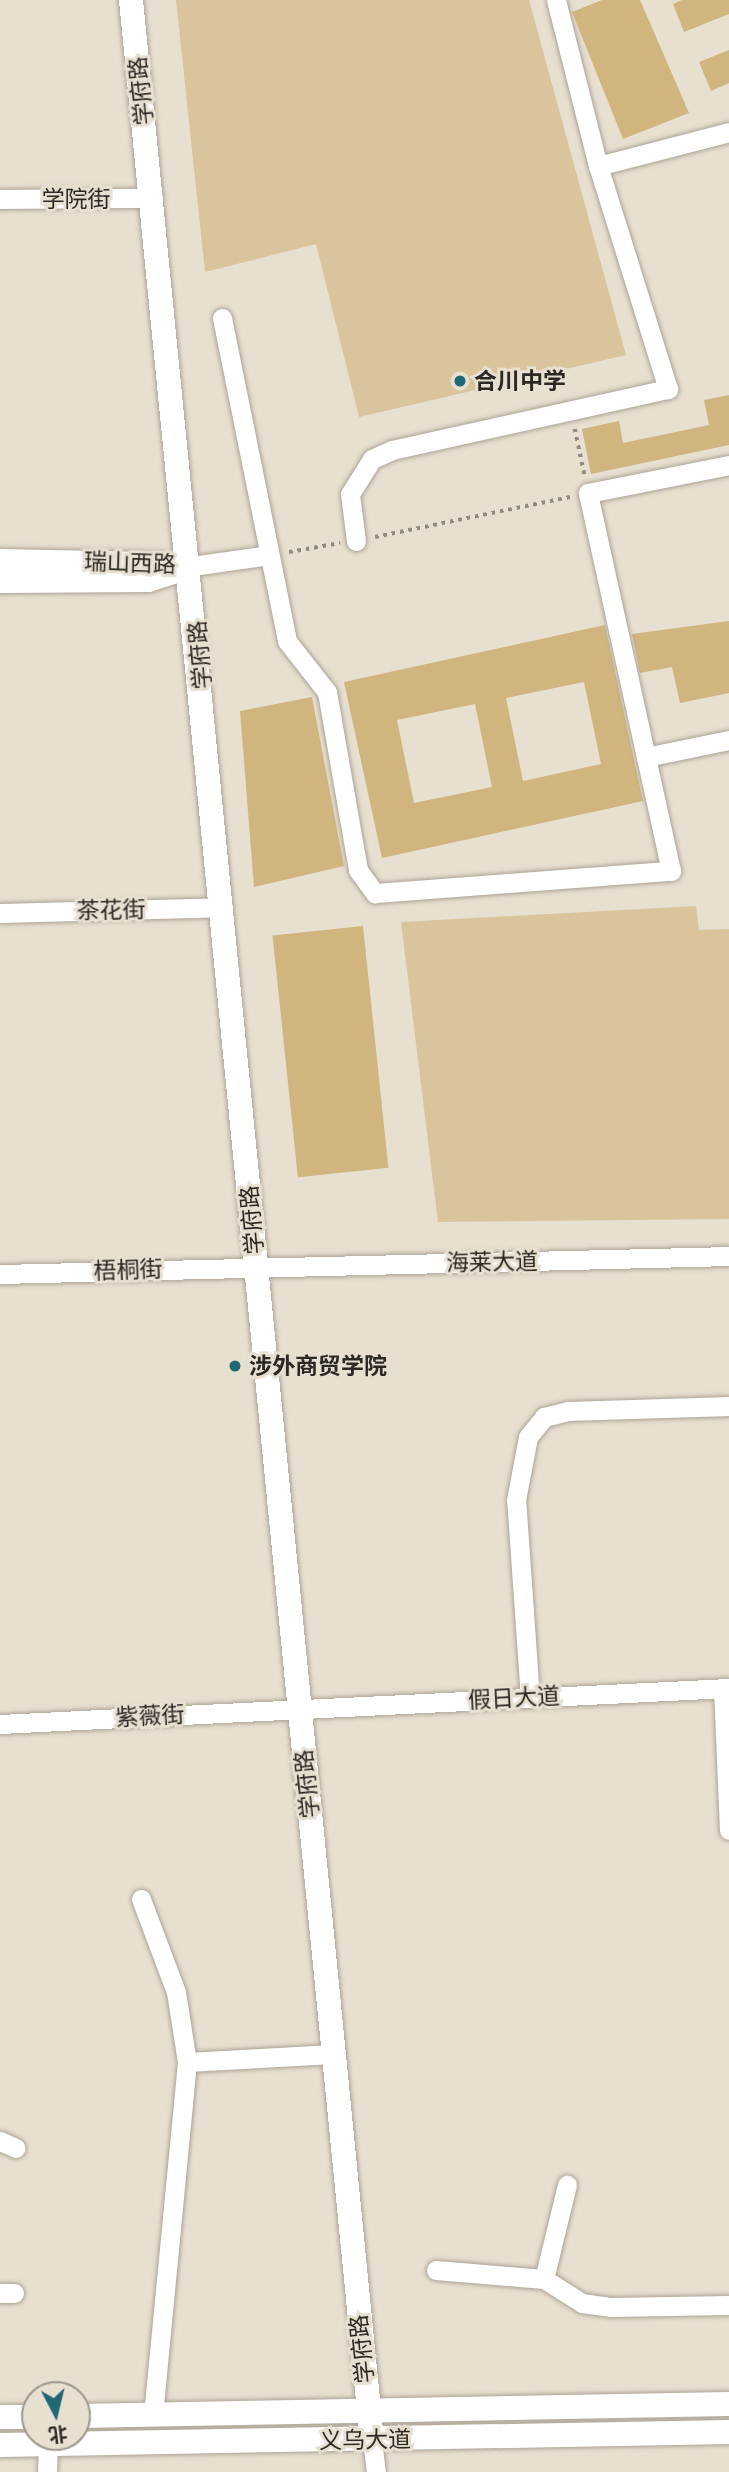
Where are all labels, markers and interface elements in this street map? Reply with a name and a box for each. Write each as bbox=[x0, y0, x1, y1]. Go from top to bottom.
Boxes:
street label: 学府路 bbox=[124, 55, 158, 127]
street label: 学院街 bbox=[42, 185, 110, 213]
place label: 合川中学 bbox=[474, 367, 566, 395]
marker: 合川中学 bbox=[452, 373, 468, 389]
street label: 瑞山西路 bbox=[84, 548, 176, 578]
street label: 学府路 bbox=[183, 619, 217, 691]
street label: 茶花街 bbox=[76, 896, 146, 924]
street label: 学府路 bbox=[235, 1184, 269, 1256]
street label: 海莱大道 bbox=[446, 1247, 538, 1277]
street label: 梧桐街 bbox=[93, 1255, 163, 1285]
place label: 涉外商贸学院 bbox=[249, 1352, 387, 1380]
marker: 涉外商贸学院 bbox=[227, 1358, 243, 1374]
street label: 假日大道 bbox=[467, 1682, 561, 1714]
street label: 紫薇街 bbox=[115, 1700, 185, 1732]
street label: 学府路 bbox=[290, 1748, 324, 1820]
street label: 学府路 bbox=[345, 2313, 379, 2385]
north arrow bbox=[21, 2381, 91, 2451]
text: 北 bbox=[47, 2422, 69, 2448]
street label: 义乌大道 bbox=[319, 2425, 411, 2455]

